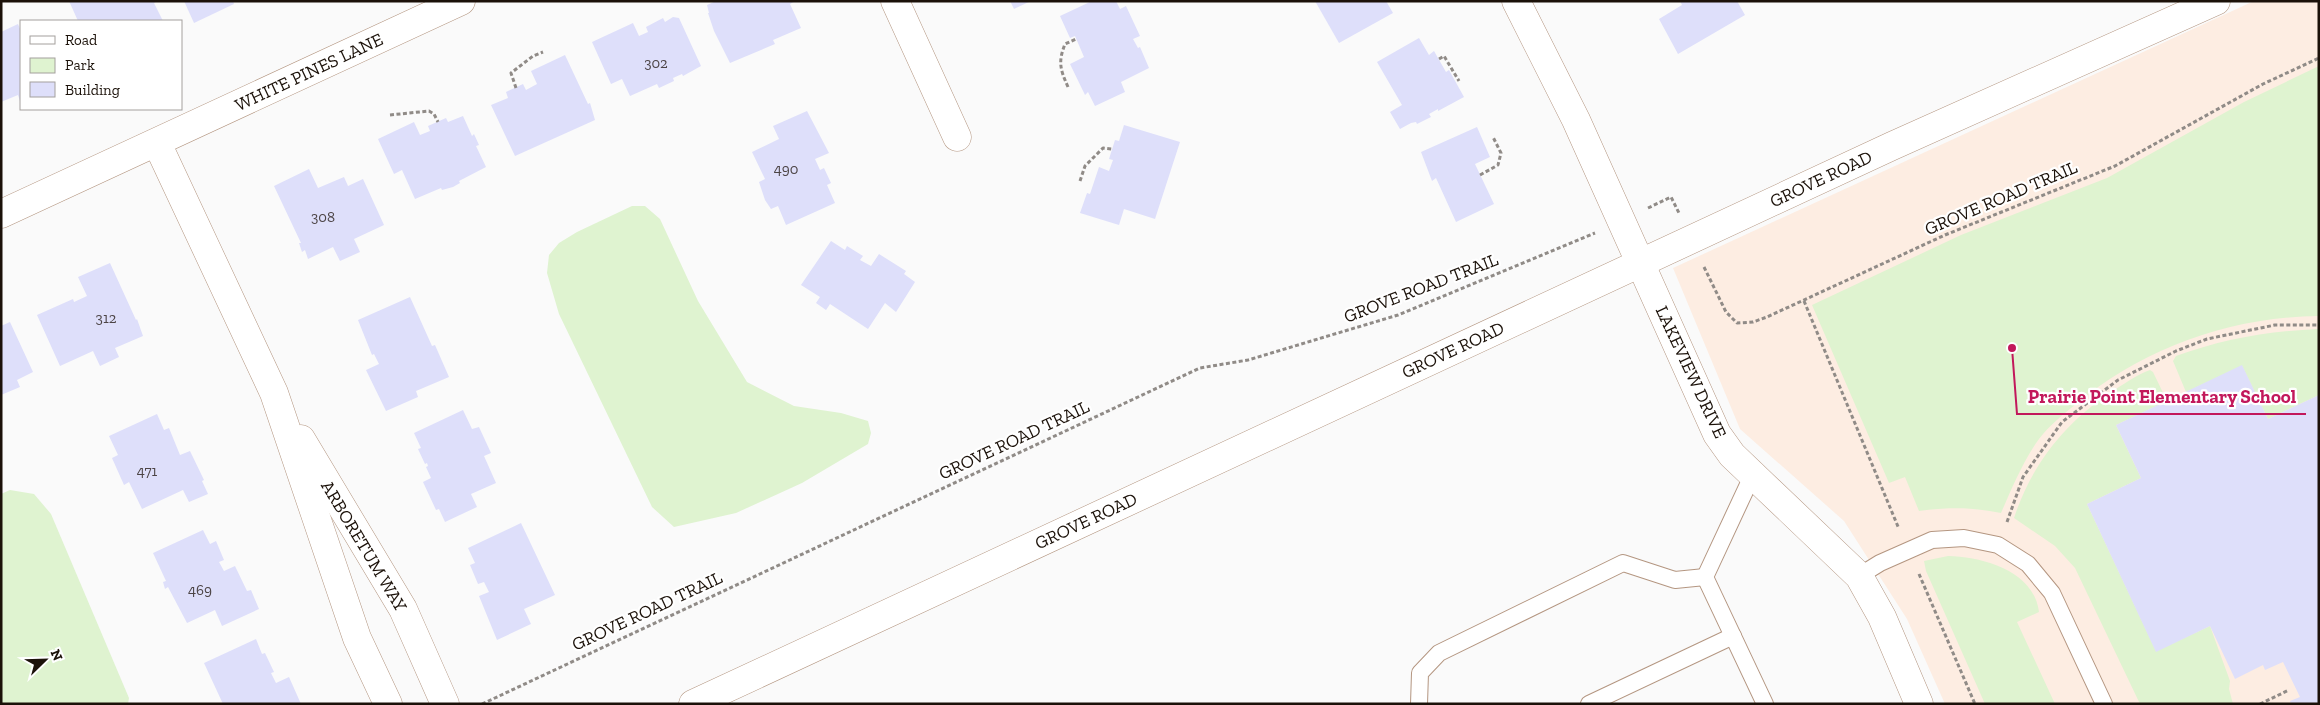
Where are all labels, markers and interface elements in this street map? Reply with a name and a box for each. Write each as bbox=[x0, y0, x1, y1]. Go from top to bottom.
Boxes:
legend bbox=[20, 20, 182, 110]
street label: WHITE PINES LANE bbox=[231, 28, 387, 116]
text: Road bbox=[65, 31, 98, 49]
house number: 302 bbox=[644, 54, 668, 72]
text: Park bbox=[65, 56, 95, 74]
text: Building bbox=[65, 81, 120, 99]
street label: GROVE ROAD bbox=[1766, 146, 1876, 212]
street label: GROVE ROAD TRAIL bbox=[1921, 156, 2081, 240]
house number: 490 bbox=[774, 160, 798, 178]
house number: 308 bbox=[311, 208, 335, 226]
street label: GROVE ROAD TRAIL bbox=[1341, 248, 1501, 328]
street label: LAKEVIEW DRIVE bbox=[1651, 302, 1731, 442]
house number: 312 bbox=[96, 309, 117, 327]
street label: GROVE ROAD bbox=[1398, 317, 1508, 383]
callout: Prairie Point Elementary School bbox=[2017, 380, 2306, 414]
text: Prairie Point Elementary School bbox=[2028, 385, 2297, 408]
street label: GROVE ROAD TRAIL bbox=[935, 395, 1093, 485]
house number: 471 bbox=[137, 462, 158, 480]
street label: ARBORETUM WAY bbox=[316, 477, 412, 615]
street label: GROVE ROAD bbox=[1031, 488, 1141, 554]
street label: GROVE ROAD TRAIL bbox=[568, 566, 726, 656]
house number: 469 bbox=[188, 581, 212, 599]
north arrow bbox=[20, 635, 70, 685]
text: N bbox=[47, 647, 67, 664]

